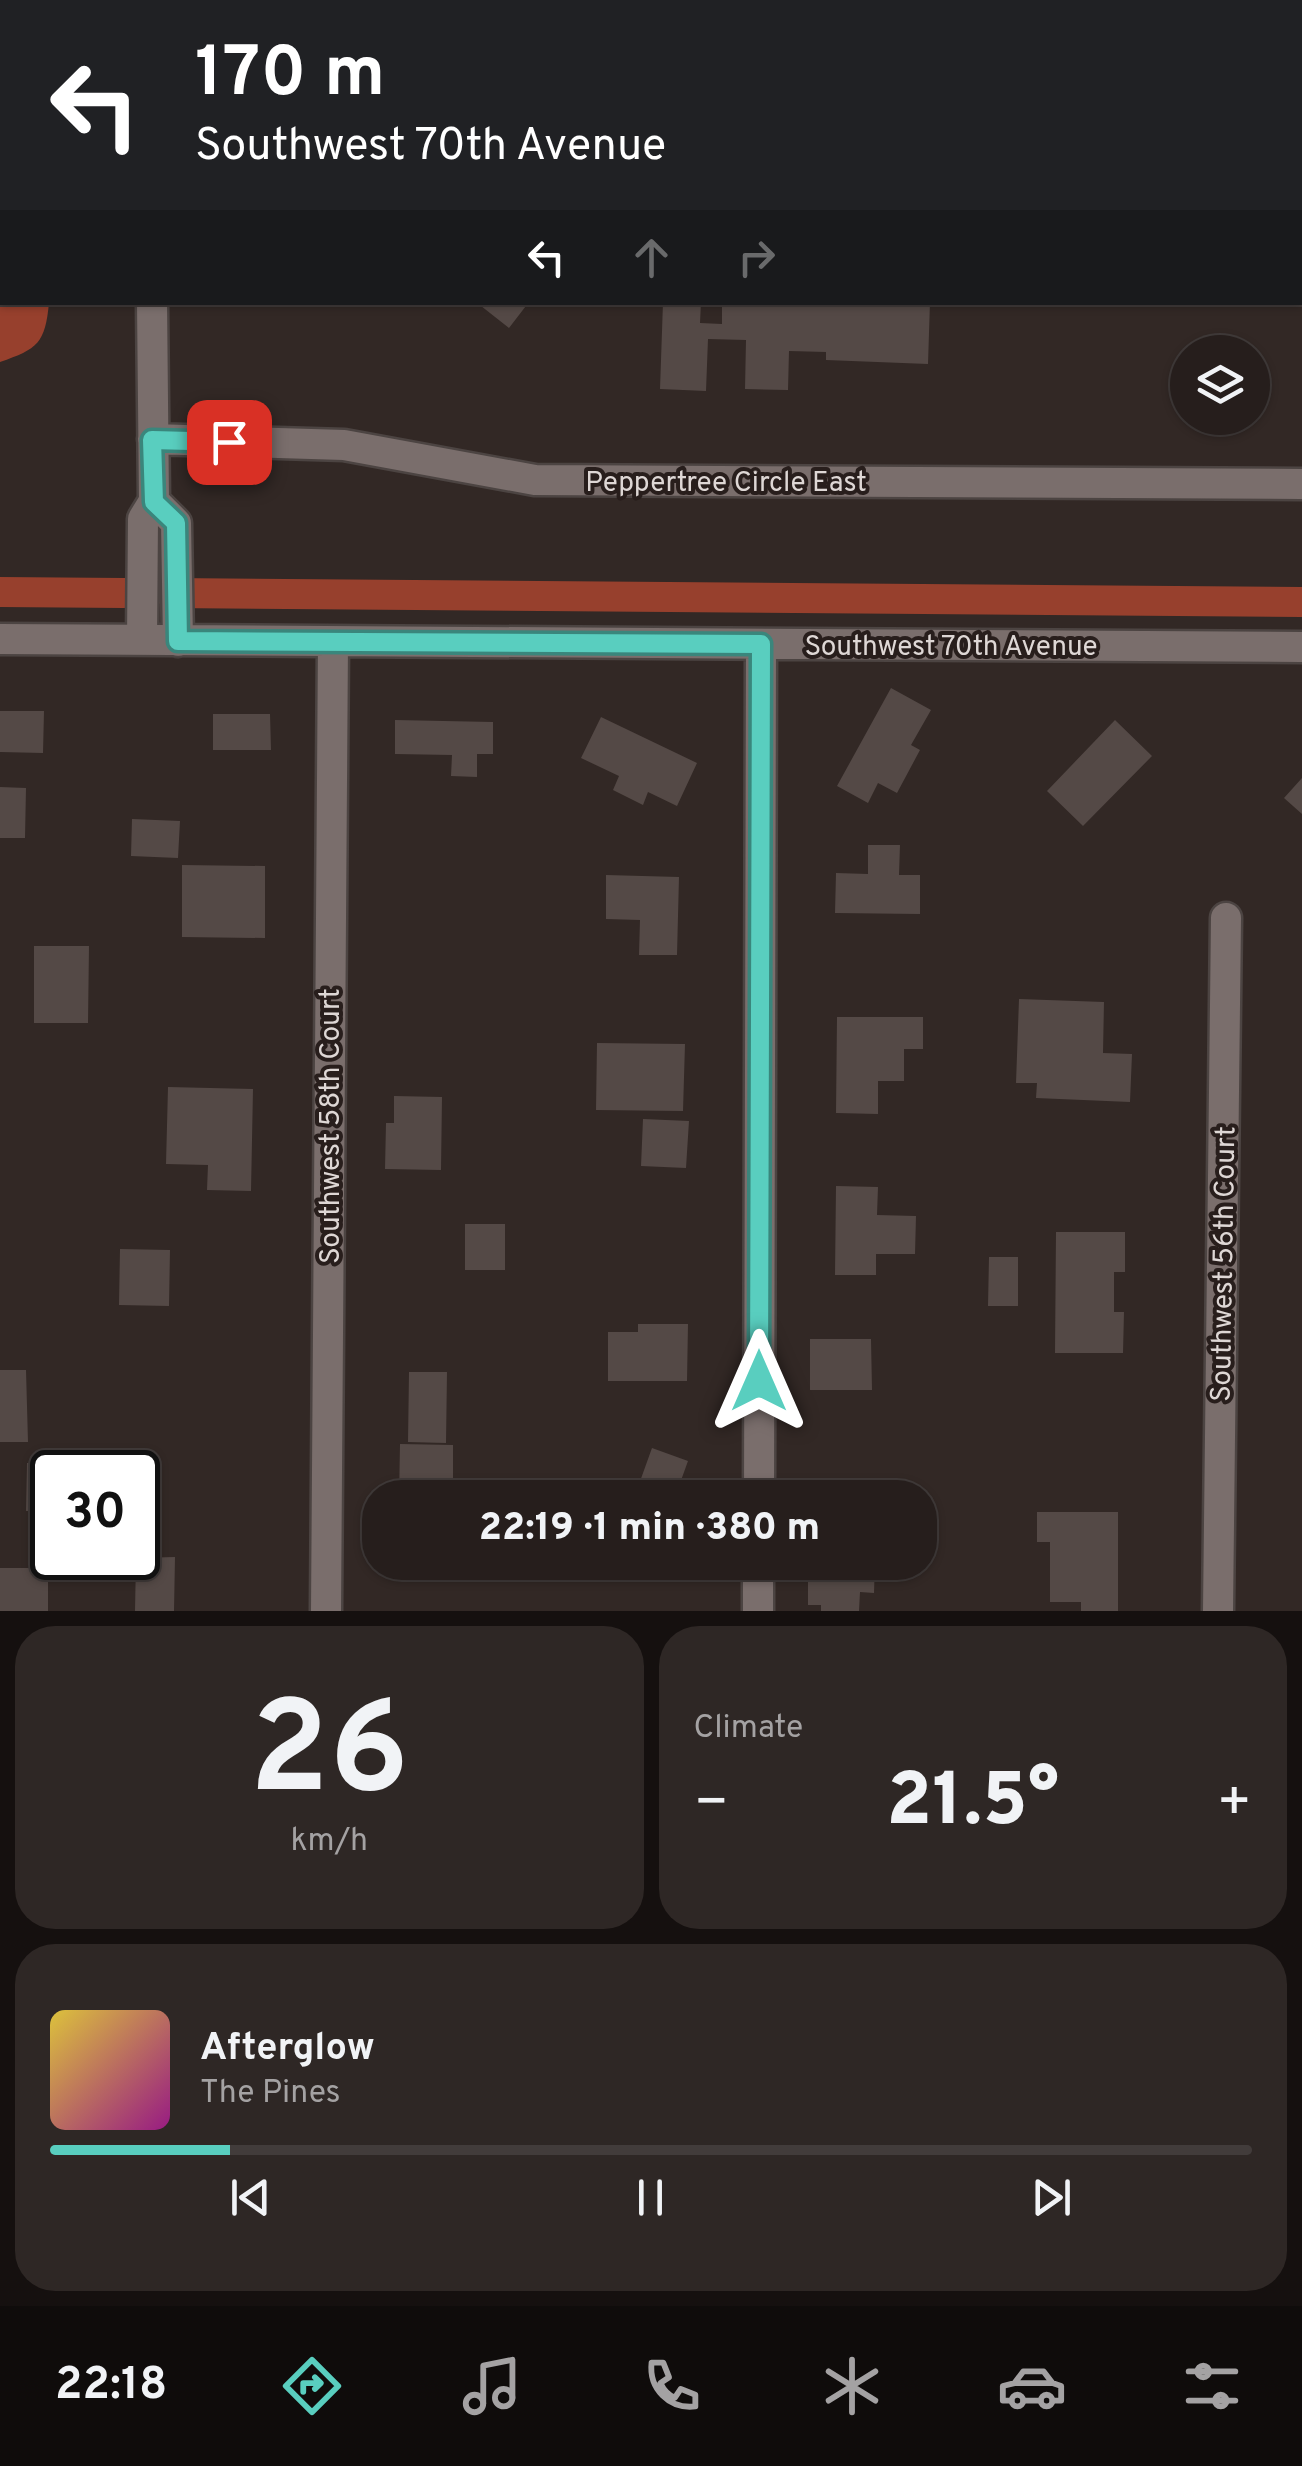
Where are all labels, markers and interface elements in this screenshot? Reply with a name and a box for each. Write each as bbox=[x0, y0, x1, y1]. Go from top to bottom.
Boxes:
text: 170 m bbox=[195, 32, 385, 121]
icon: left bbox=[30, 40, 160, 170]
text: Southwest 70th Avenue bbox=[195, 119, 666, 176]
icon: left bbox=[519, 230, 574, 285]
icon: ahead bbox=[624, 230, 679, 285]
icon: right bbox=[729, 230, 784, 285]
map controls bbox=[1170, 335, 1270, 435]
button: layers bbox=[1170, 335, 1270, 435]
pin bbox=[187, 400, 272, 485]
icon: arrive bbox=[202, 415, 257, 470]
street label: Peppertree Circle East bbox=[585, 466, 867, 502]
street label: Southwest 70th Avenue bbox=[804, 630, 1098, 666]
street label: Southwest 58th Court bbox=[314, 988, 350, 1264]
street label: Southwest 56th Court bbox=[1205, 1126, 1245, 1402]
position arrow bbox=[707, 1329, 811, 1433]
speed limit sign: 30 bbox=[30, 1450, 160, 1580]
text: 22:19 · 1 min · 380 m bbox=[479, 1505, 820, 1554]
text: 26 bbox=[250, 1674, 409, 1839]
text: Climate bbox=[694, 1709, 803, 1749]
text: 21.5° bbox=[886, 1757, 1059, 1852]
text: − bbox=[694, 1770, 729, 1840]
text: + bbox=[1217, 1770, 1252, 1840]
text: km/h bbox=[290, 1822, 368, 1862]
text: Afterglow bbox=[200, 2025, 375, 2074]
text: The Pines bbox=[200, 2074, 341, 2114]
icon: previous bbox=[223, 2170, 278, 2225]
icon: pause bbox=[623, 2170, 678, 2225]
icon: next bbox=[1024, 2170, 1079, 2225]
icon: directions bbox=[277, 2351, 347, 2421]
icon: music bbox=[457, 2351, 527, 2421]
icon: phone bbox=[637, 2351, 707, 2421]
icon: climate bbox=[817, 2351, 887, 2421]
icon: car bbox=[997, 2351, 1067, 2421]
icon: filters bbox=[1177, 2351, 1247, 2421]
text: 22:18 bbox=[55, 2358, 167, 2415]

